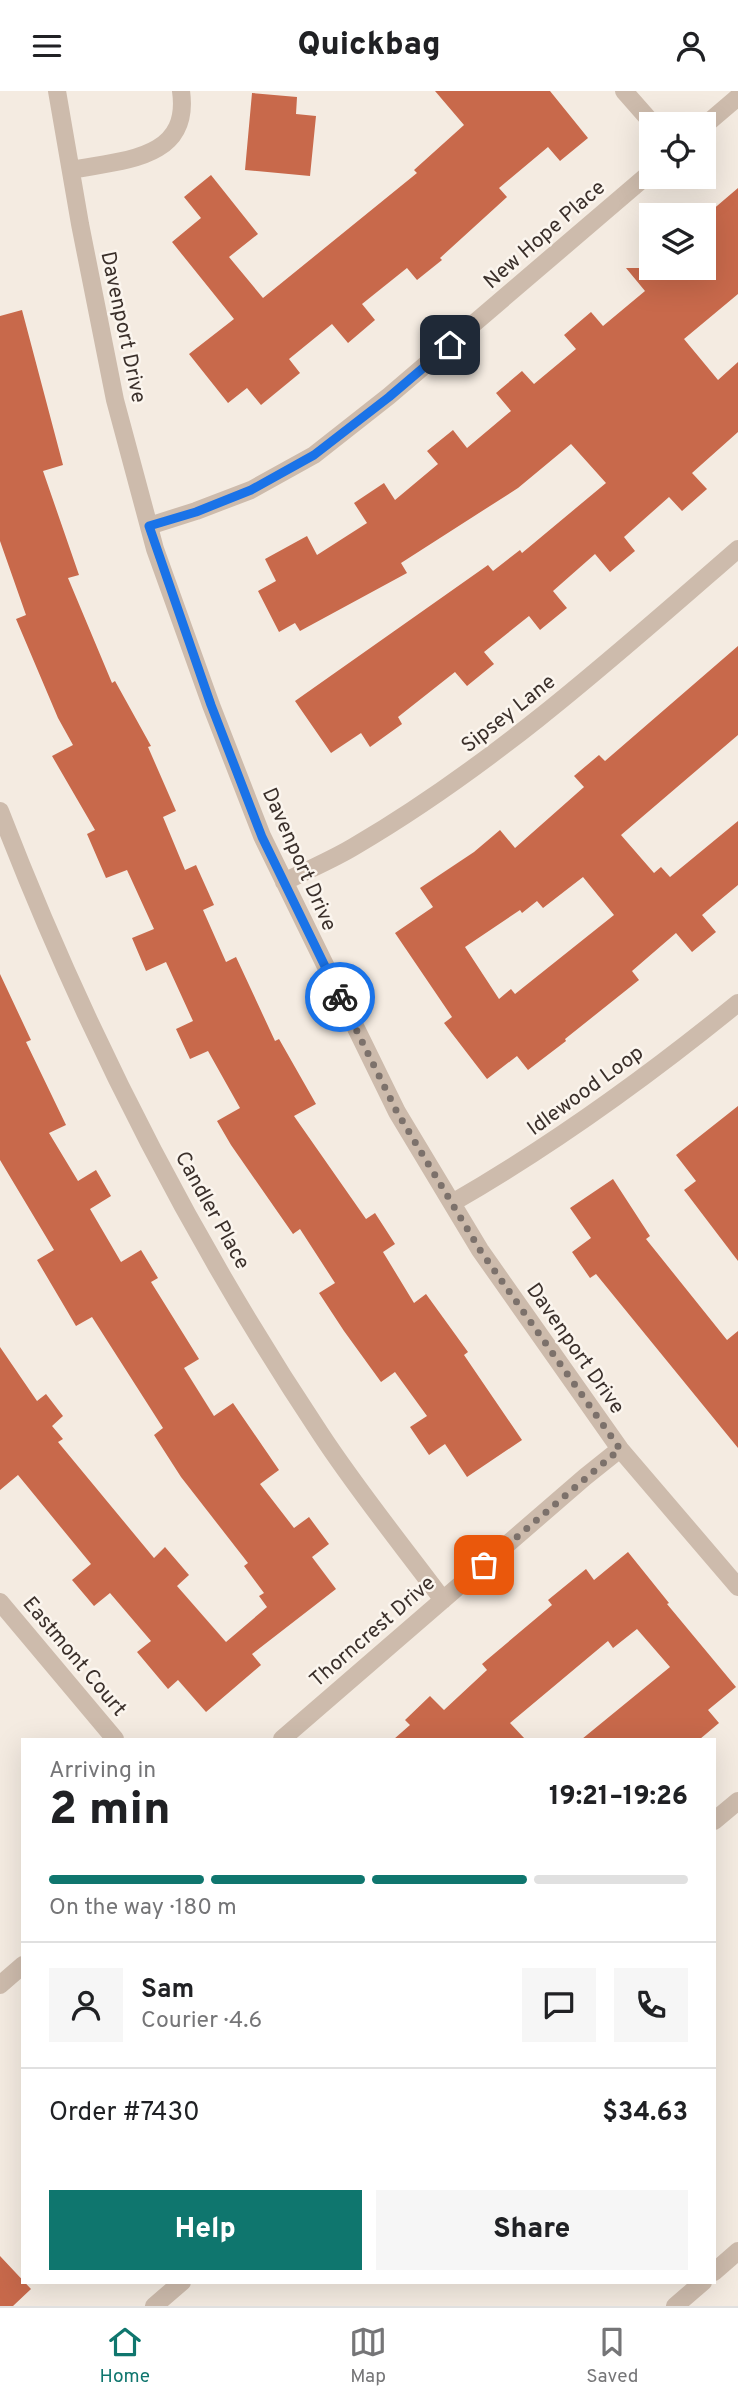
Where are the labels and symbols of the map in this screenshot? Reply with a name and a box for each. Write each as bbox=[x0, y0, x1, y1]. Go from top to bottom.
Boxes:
street label: New Hope Place bbox=[478, 175, 611, 295]
street label: Davenport Drive bbox=[93, 249, 152, 405]
pin bbox=[420, 315, 480, 375]
street label: Sipsey Lane bbox=[456, 669, 562, 759]
street label: Davenport Drive bbox=[255, 784, 342, 936]
courier bbox=[305, 962, 375, 1032]
street label: Idlewood Loop bbox=[522, 1040, 649, 1142]
street label: Candler Place bbox=[168, 1147, 255, 1275]
street label: Davenport Drive bbox=[520, 1278, 630, 1420]
pin bbox=[454, 1535, 514, 1595]
street label: Thorncrest Drive bbox=[305, 1570, 441, 1694]
street label: Eastmont Court bbox=[16, 1592, 132, 1722]

